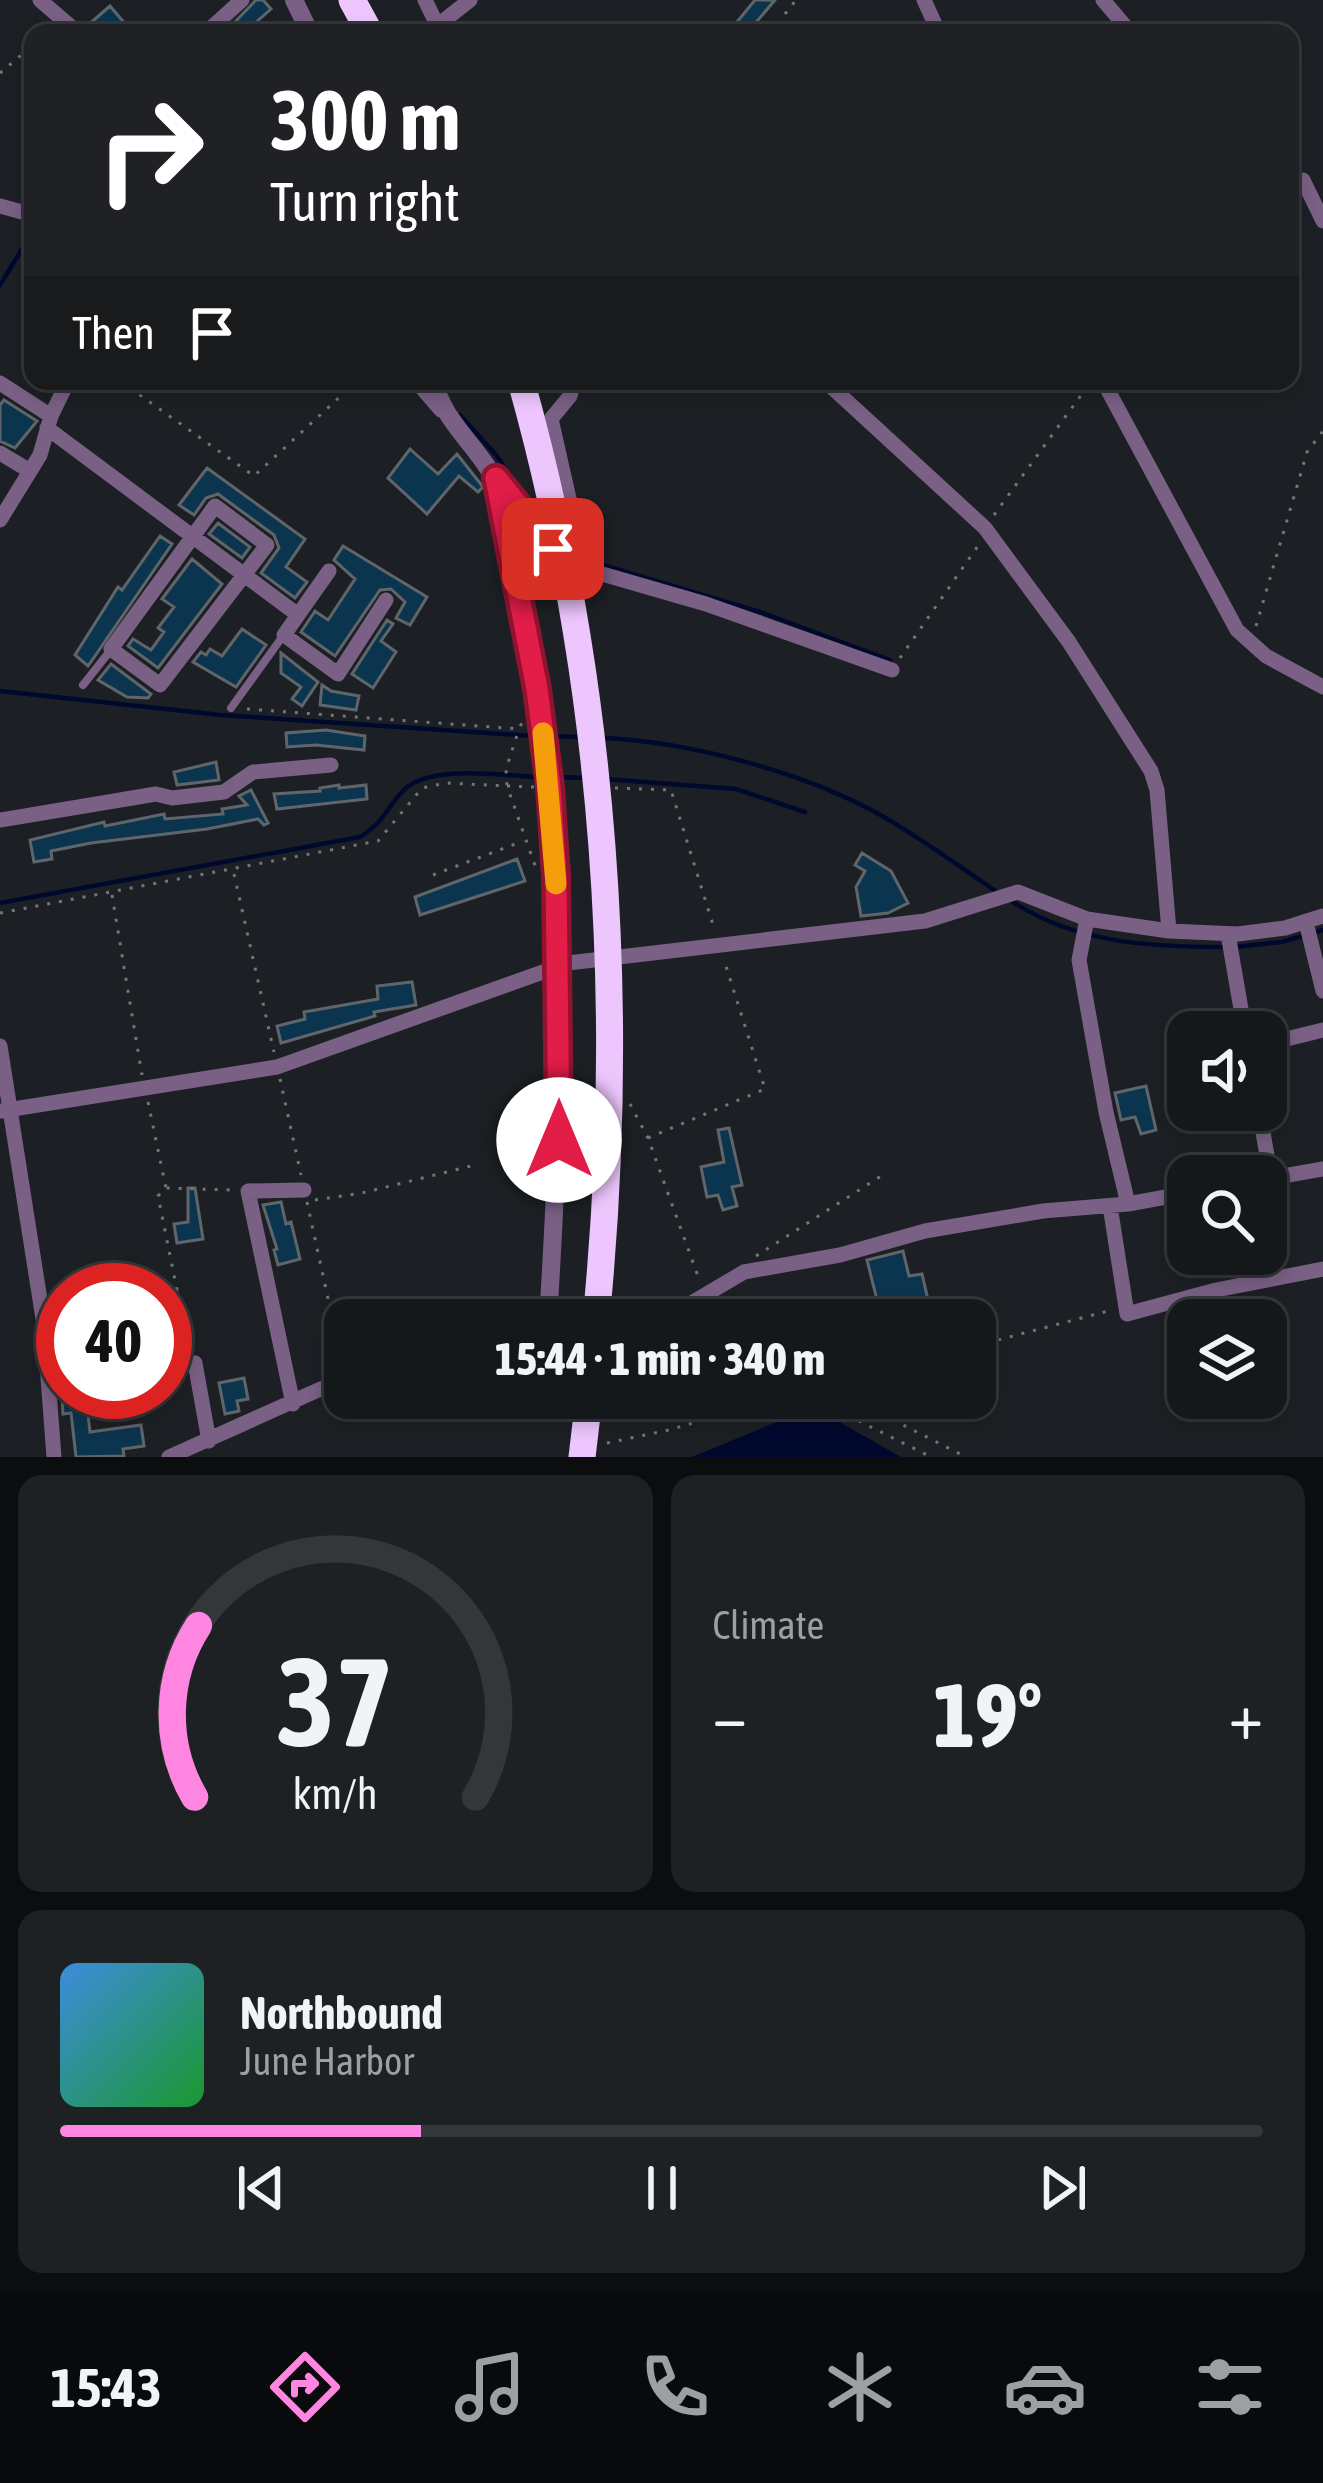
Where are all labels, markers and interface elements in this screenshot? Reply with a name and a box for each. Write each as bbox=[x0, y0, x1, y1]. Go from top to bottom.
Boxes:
icon: right bbox=[72, 72, 228, 228]
text: 300 m bbox=[270, 72, 460, 168]
text: Turn right bbox=[270, 171, 460, 232]
icon: arrive bbox=[179, 300, 245, 366]
text: Then bbox=[72, 307, 155, 359]
pin bbox=[502, 498, 604, 600]
icon: arrive bbox=[520, 516, 586, 582]
map controls bbox=[1167, 1011, 1287, 1419]
button: sound bbox=[1167, 1011, 1287, 1131]
position arrow bbox=[496, 1077, 622, 1203]
button: search bbox=[1167, 1155, 1287, 1275]
speed limit sign: 40 bbox=[36, 1263, 192, 1419]
button: layers bbox=[1167, 1299, 1287, 1419]
text: 15:44 · 1 min · 340 m bbox=[495, 1333, 825, 1385]
text: Climate bbox=[713, 1603, 824, 1647]
text: 37 bbox=[277, 1629, 394, 1772]
text: 19° bbox=[933, 1663, 1042, 1766]
text: − bbox=[713, 1677, 747, 1753]
text: + bbox=[1229, 1677, 1263, 1753]
text: km/h bbox=[293, 1768, 378, 1817]
text: Northbound bbox=[240, 1987, 443, 2039]
text: June Harbor bbox=[240, 2039, 414, 2083]
icon: previous bbox=[228, 2155, 294, 2221]
icon: pause bbox=[629, 2155, 695, 2221]
icon: next bbox=[1030, 2155, 1096, 2221]
icon: directions bbox=[263, 2345, 347, 2429]
icon: music bbox=[448, 2345, 532, 2429]
icon: phone bbox=[633, 2345, 717, 2429]
icon: climate bbox=[818, 2345, 902, 2429]
icon: car bbox=[1003, 2345, 1087, 2429]
icon: filters bbox=[1188, 2345, 1272, 2429]
text: 15:43 bbox=[51, 2357, 162, 2418]

